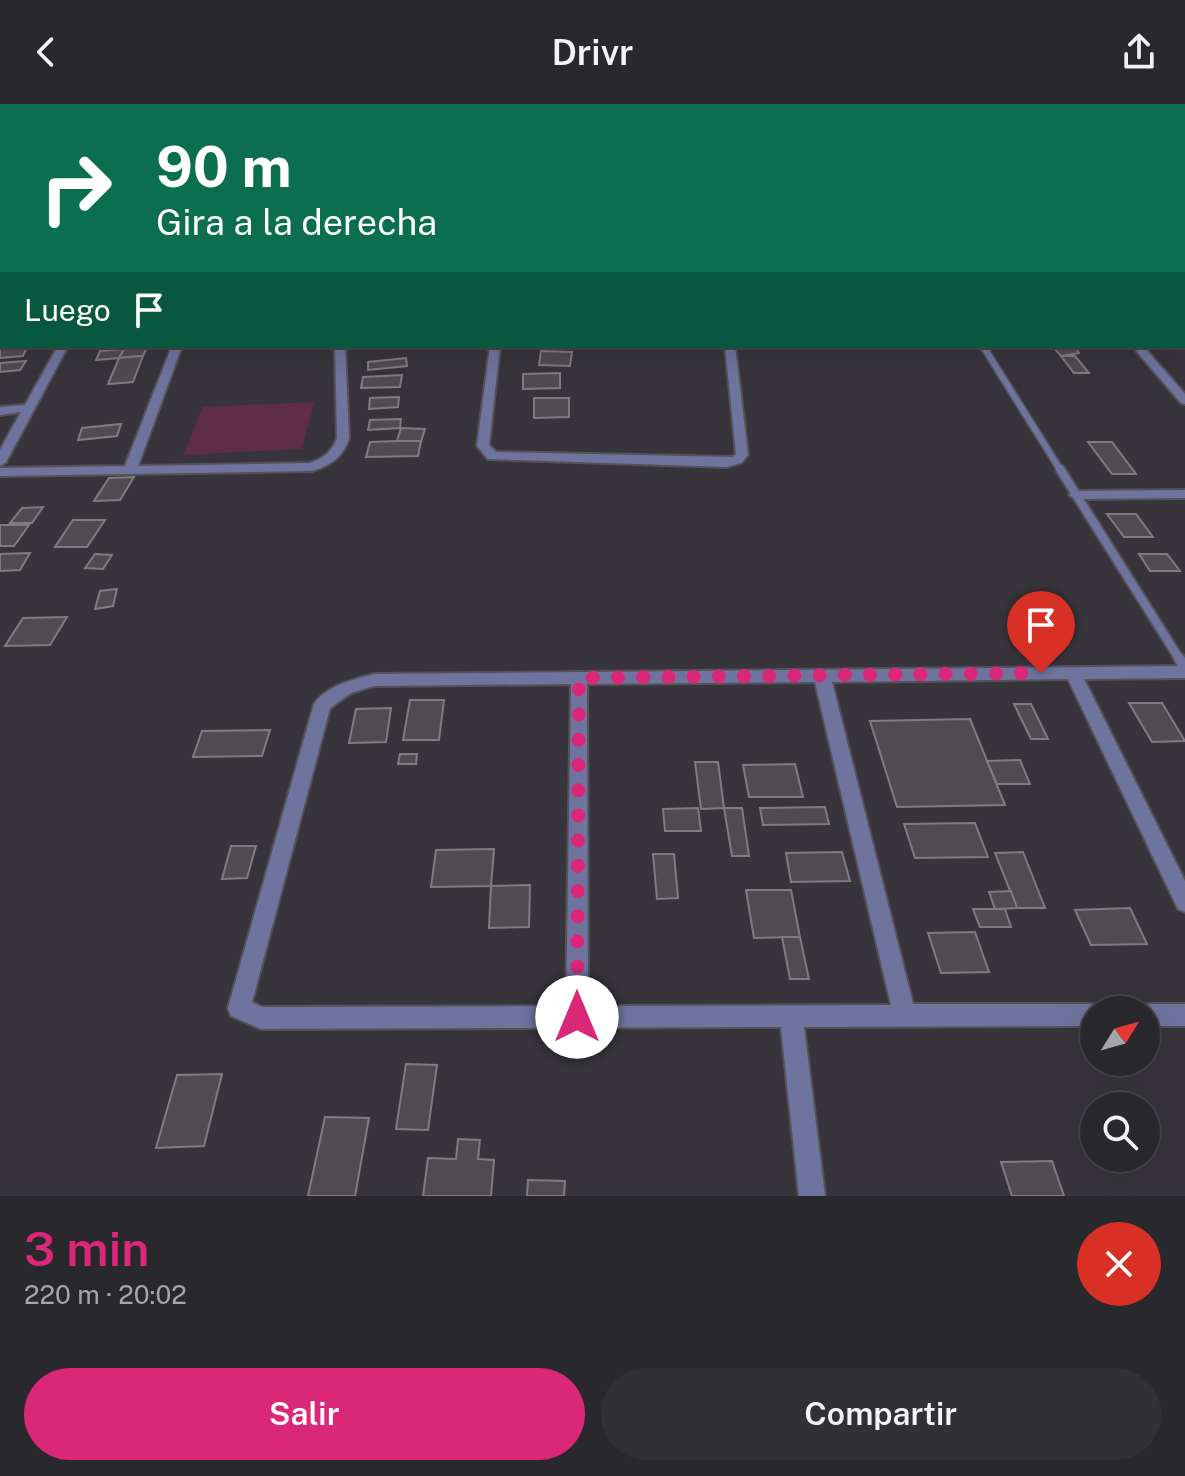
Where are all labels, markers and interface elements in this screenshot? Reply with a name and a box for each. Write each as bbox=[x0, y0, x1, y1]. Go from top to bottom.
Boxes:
icon: back bbox=[24, 30, 68, 74]
icon: share bbox=[1117, 30, 1161, 74]
text: Drivr bbox=[551, 31, 634, 73]
text: 90 m bbox=[156, 134, 292, 200]
icon: right bbox=[24, 136, 128, 240]
text: Gira a la derecha bbox=[156, 201, 437, 243]
icon: arrive bbox=[127, 288, 171, 332]
text: Luego bbox=[24, 292, 111, 328]
pin bbox=[1007, 591, 1075, 673]
icon: arrive bbox=[1019, 603, 1063, 647]
position arrow bbox=[535, 975, 619, 1059]
north arrow bbox=[1080, 996, 1160, 1076]
map controls bbox=[1080, 996, 1160, 1172]
button: search bbox=[1080, 1092, 1160, 1172]
text: 3 min bbox=[24, 1220, 149, 1277]
button: close bbox=[1077, 1222, 1161, 1306]
text: 220 m · 20:02 bbox=[24, 1279, 187, 1310]
button: Salir bbox=[24, 1368, 585, 1460]
button: Compartir bbox=[601, 1368, 1161, 1460]

